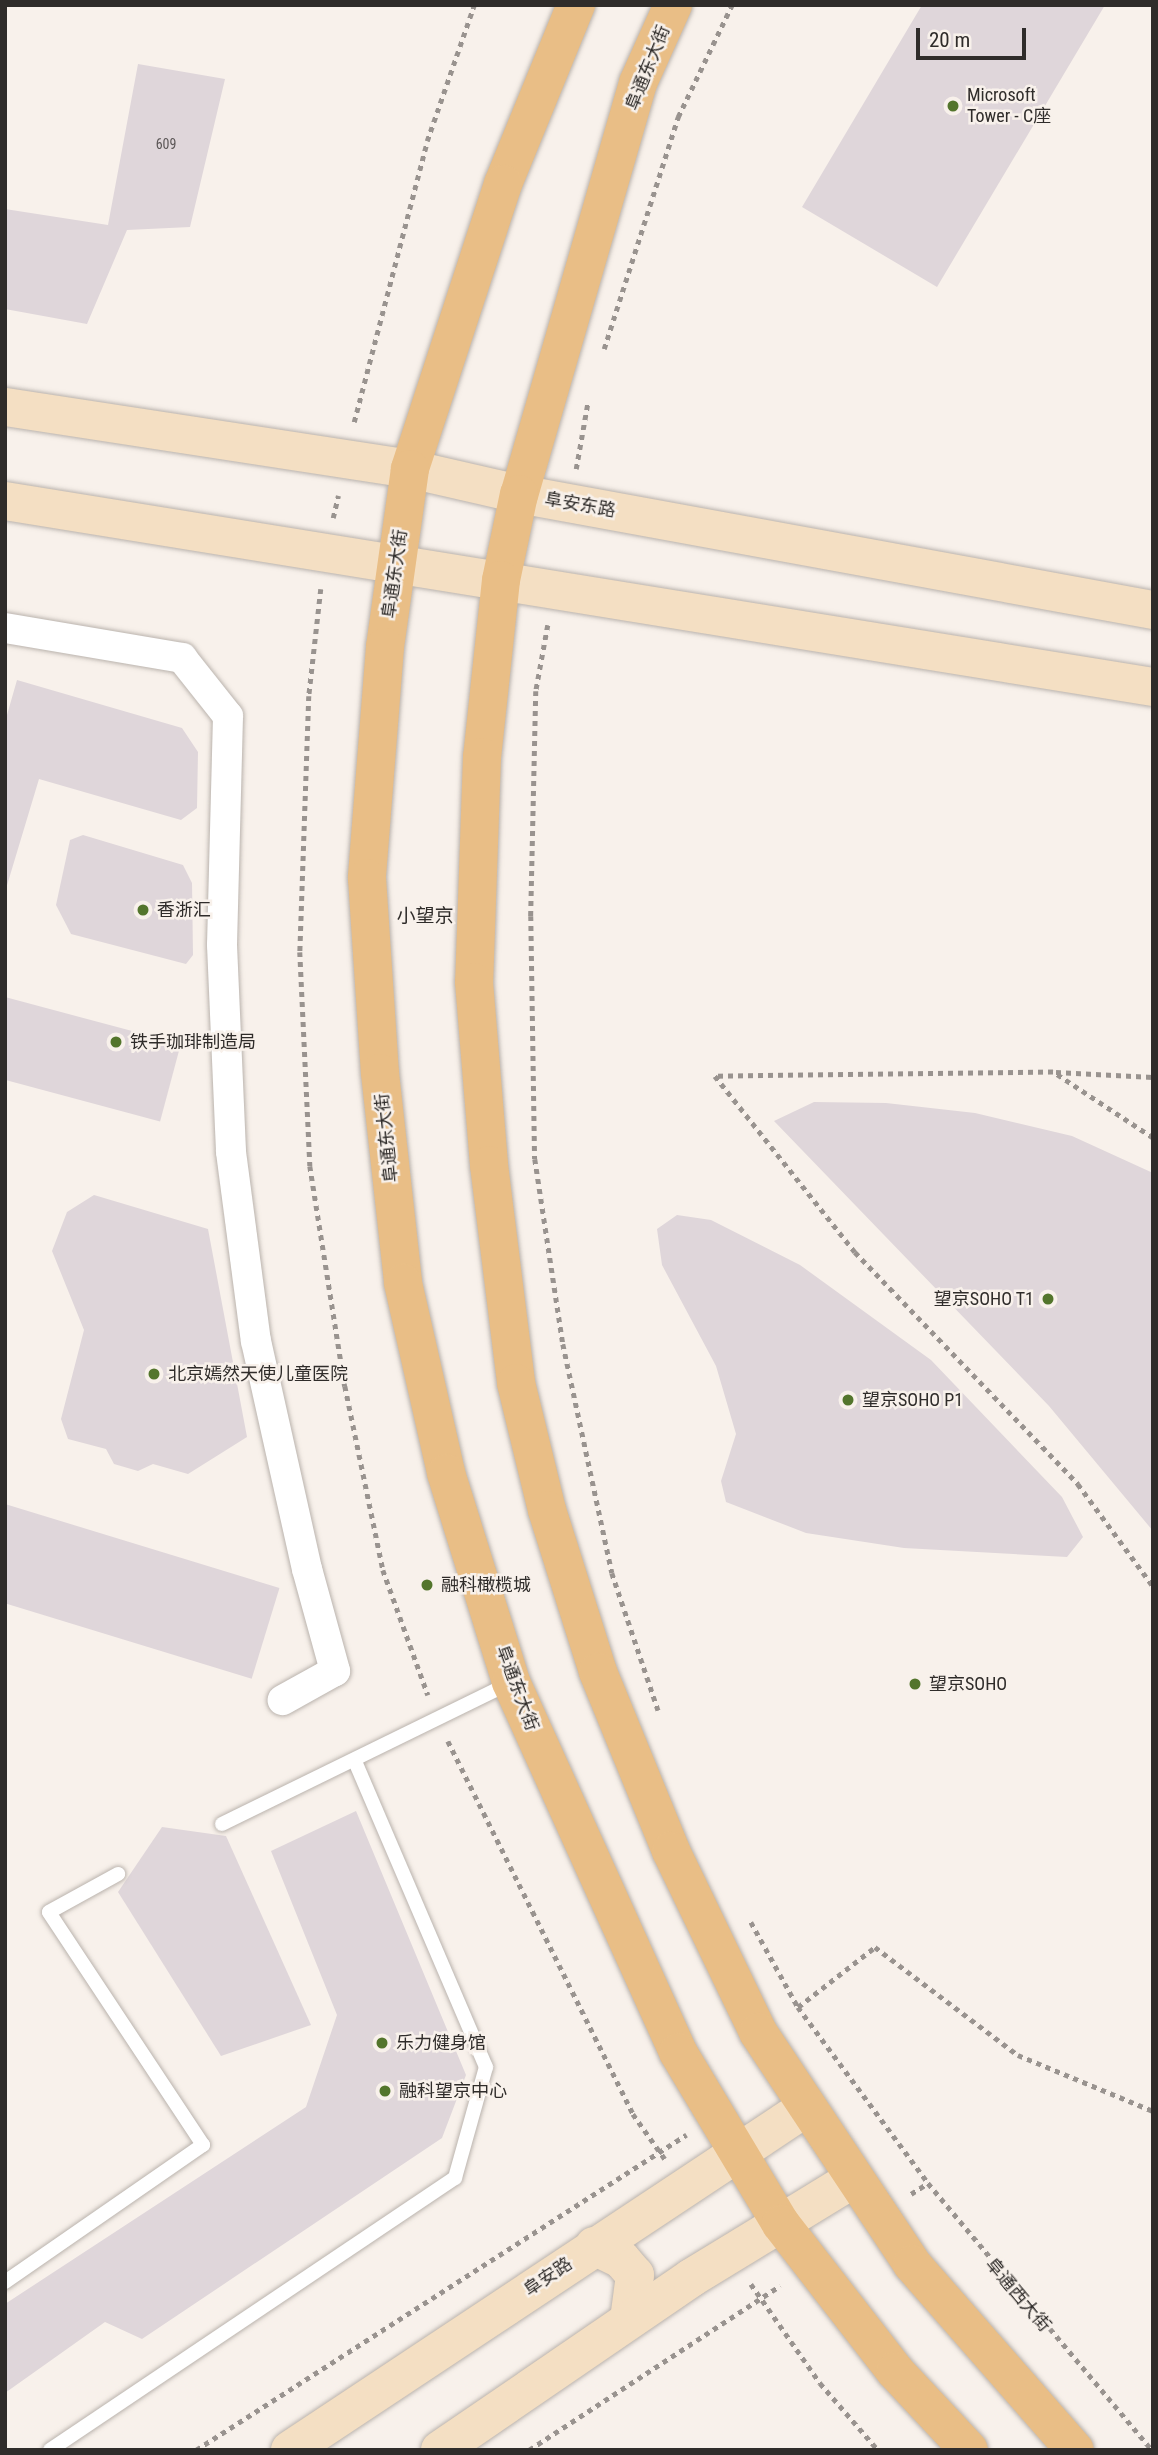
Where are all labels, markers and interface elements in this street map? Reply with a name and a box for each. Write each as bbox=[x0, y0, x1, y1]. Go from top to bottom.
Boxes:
scale bar bbox=[920, 14, 1030, 58]
street label: 阜通东大街 bbox=[621, 22, 675, 114]
text: 20 m bbox=[929, 28, 970, 52]
place label: Microsoft Tower - C座 bbox=[967, 85, 1051, 128]
marker: Microsoft Tower - C座 bbox=[945, 98, 961, 114]
house number: 609 bbox=[156, 136, 176, 152]
street label: 阜安东路 bbox=[543, 488, 617, 522]
street label: 阜通东大街 bbox=[378, 528, 412, 620]
place label: 香浙汇 bbox=[157, 899, 211, 921]
marker: 香浙汇 bbox=[135, 902, 151, 918]
district label: 小望京 bbox=[397, 905, 453, 927]
place label: 铁手珈琲制造局 bbox=[130, 1031, 256, 1053]
marker: 铁手珈琲制造局 bbox=[108, 1034, 124, 1050]
street label: 阜通东大街 bbox=[372, 1092, 402, 1184]
place label: 望京SOHO T1 bbox=[933, 1288, 1034, 1310]
marker: 望京SOHO T1 bbox=[1040, 1291, 1056, 1307]
place label: 北京嫣然天使儿童医院 bbox=[168, 1363, 348, 1385]
marker: 北京嫣然天使儿童医院 bbox=[146, 1366, 162, 1382]
place label: 望京SOHO P1 bbox=[862, 1389, 963, 1411]
marker: 望京SOHO P1 bbox=[840, 1392, 856, 1408]
place label: 融科橄榄城 bbox=[441, 1574, 531, 1596]
marker: 融科橄榄城 bbox=[419, 1577, 435, 1593]
street label: 阜通东大街 bbox=[491, 1642, 543, 1734]
place label: 望京SOHO bbox=[929, 1673, 1007, 1695]
marker: 望京SOHO bbox=[907, 1676, 923, 1692]
place label: 乐力健身馆 bbox=[396, 2032, 486, 2054]
marker: 乐力健身馆 bbox=[374, 2035, 390, 2051]
place label: 融科望京中心 bbox=[399, 2080, 507, 2102]
marker: 融科望京中心 bbox=[377, 2083, 393, 2099]
street label: 阜安路 bbox=[520, 2253, 576, 2301]
street label: 阜通西大街 bbox=[981, 2254, 1055, 2336]

